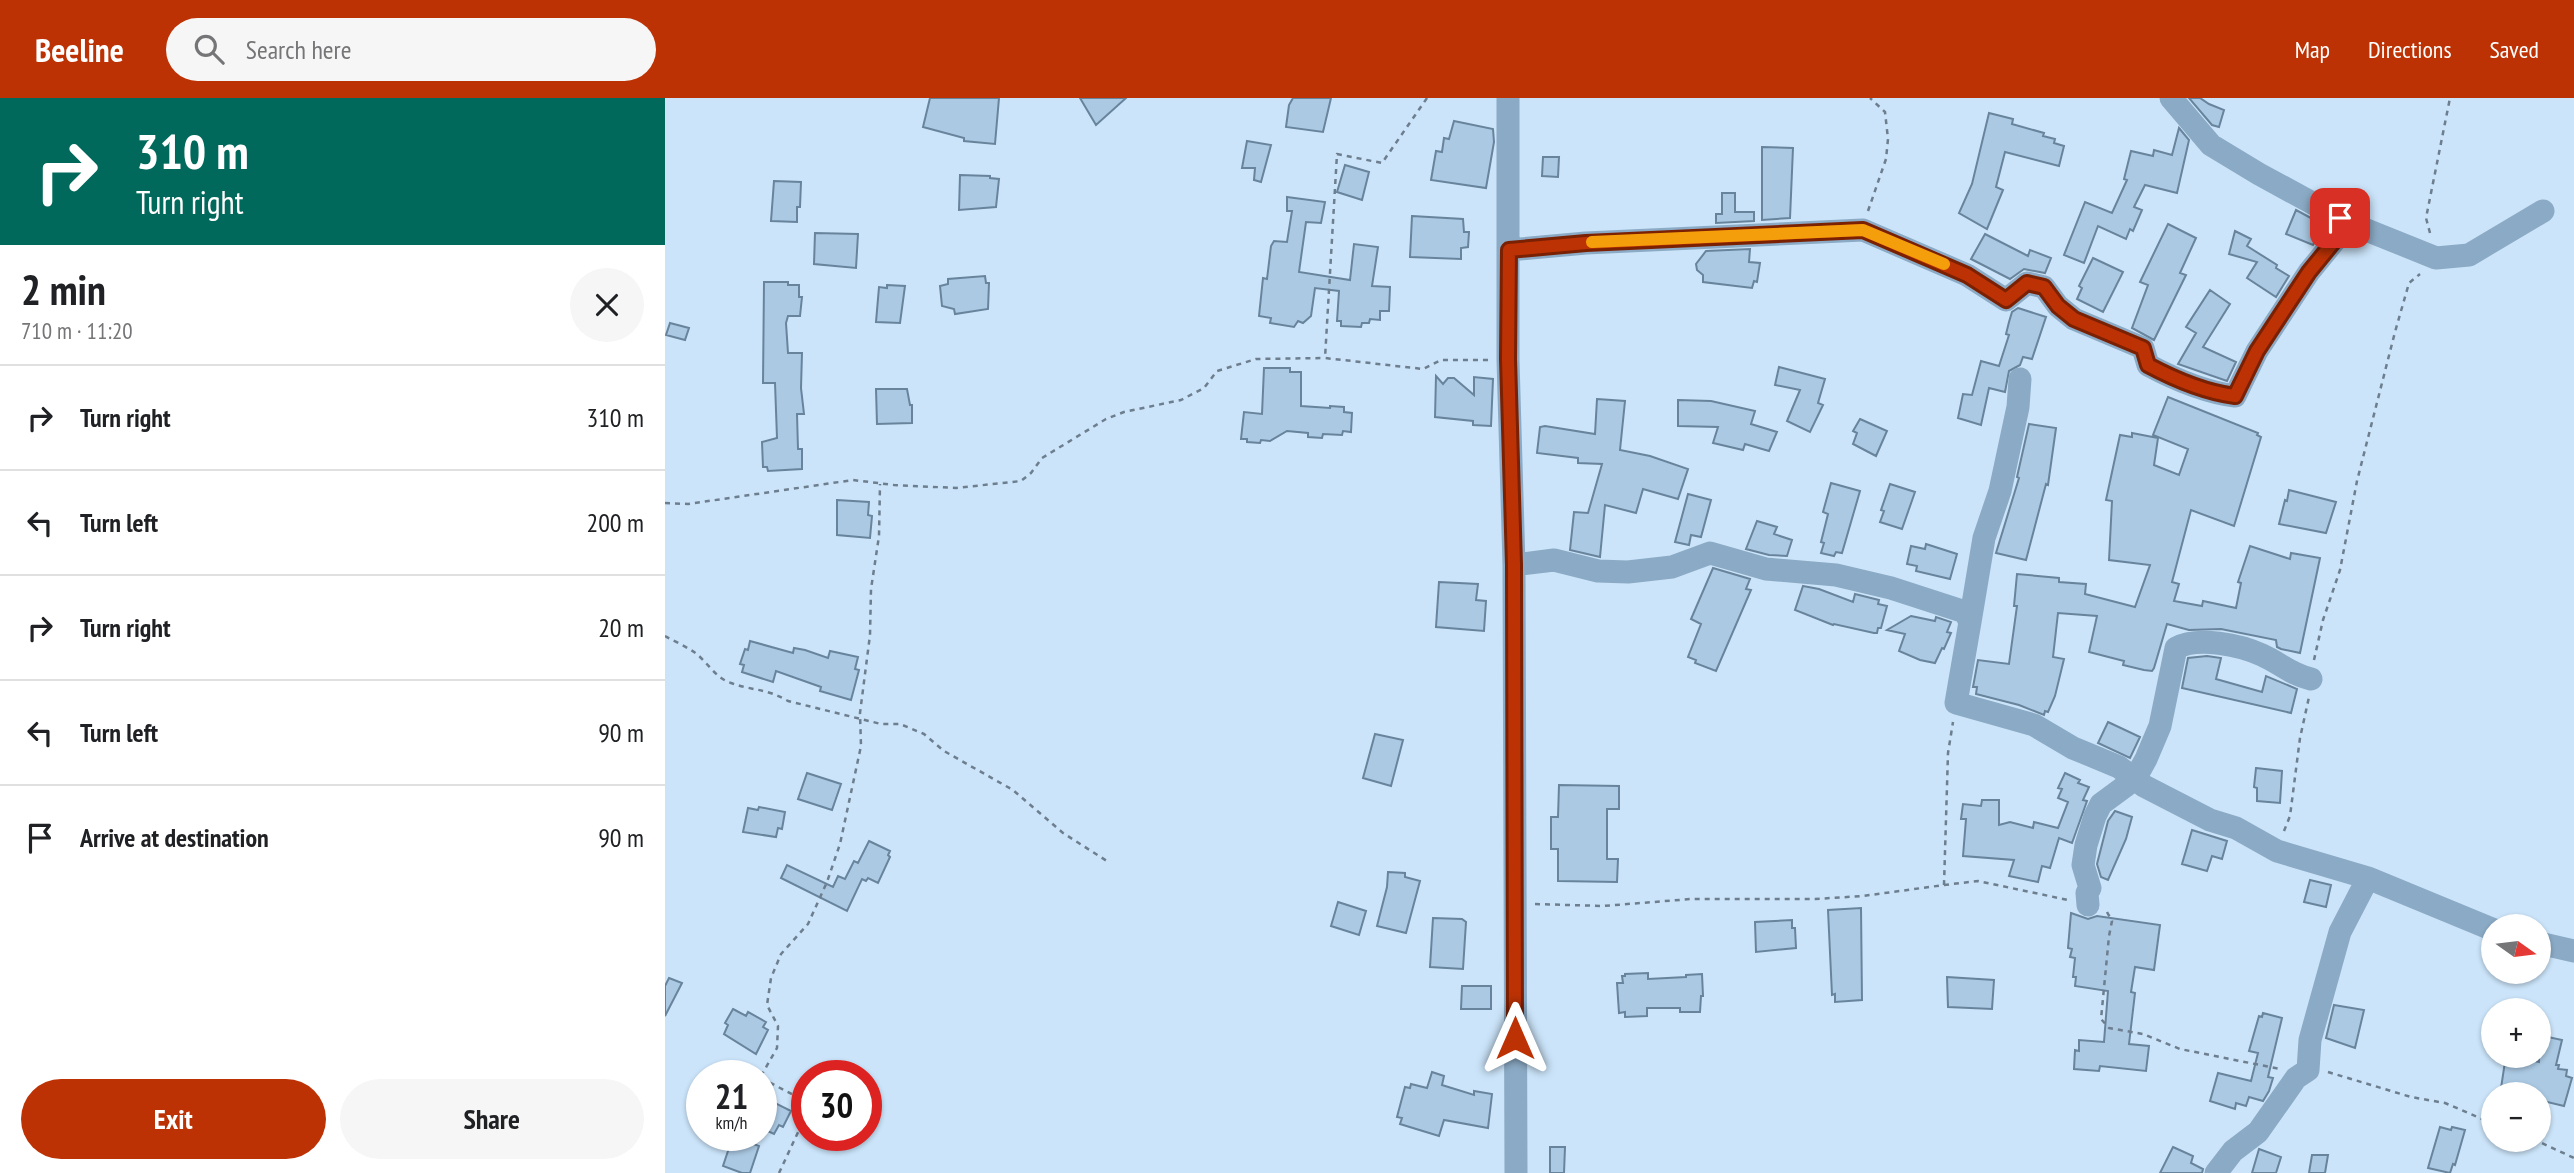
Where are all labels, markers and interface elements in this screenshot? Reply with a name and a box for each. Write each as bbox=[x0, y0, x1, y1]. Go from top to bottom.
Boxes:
search box bbox=[166, 18, 656, 81]
text: Beeline bbox=[35, 28, 124, 71]
icon: search bbox=[190, 30, 228, 68]
text: Search here bbox=[246, 33, 351, 66]
text: Map bbox=[2295, 34, 2330, 65]
text: Directions bbox=[2368, 34, 2452, 65]
text: Saved bbox=[2490, 34, 2539, 65]
text: 310 m bbox=[136, 119, 249, 183]
icon: right bbox=[21, 126, 112, 217]
text: Turn right bbox=[136, 181, 244, 223]
pin bbox=[2310, 188, 2370, 248]
icon: arrive bbox=[2321, 199, 2359, 237]
text: 2 min bbox=[21, 262, 106, 317]
button: close bbox=[570, 268, 644, 342]
text: 710 m · 11:20 bbox=[21, 316, 133, 345]
icon: right bbox=[21, 399, 59, 437]
text: Turn right bbox=[80, 401, 171, 434]
text: 310 m bbox=[586, 401, 644, 434]
icon: left bbox=[21, 504, 59, 542]
text: Turn left bbox=[80, 506, 158, 539]
text: 200 m bbox=[586, 506, 644, 539]
icon: right bbox=[21, 609, 59, 647]
text: Turn right bbox=[80, 611, 171, 644]
text: 20 m bbox=[598, 611, 644, 644]
icon: left bbox=[21, 714, 59, 752]
text: Turn left bbox=[80, 716, 158, 749]
text: 90 m bbox=[598, 716, 644, 749]
icon: arrive bbox=[21, 819, 59, 857]
text: Arrive at destination bbox=[80, 821, 269, 854]
text: 90 m bbox=[598, 821, 644, 854]
north arrow bbox=[2481, 914, 2551, 984]
map controls bbox=[2481, 914, 2551, 1152]
button: + bbox=[2481, 998, 2551, 1068]
position arrow bbox=[1478, 1001, 1552, 1075]
speed limit sign: 30 bbox=[791, 1060, 882, 1151]
text: 21 bbox=[715, 1073, 748, 1119]
button: Exit bbox=[21, 1079, 326, 1159]
button: Share bbox=[340, 1079, 644, 1159]
button: − bbox=[2481, 1082, 2551, 1152]
text: km/h bbox=[716, 1111, 747, 1134]

